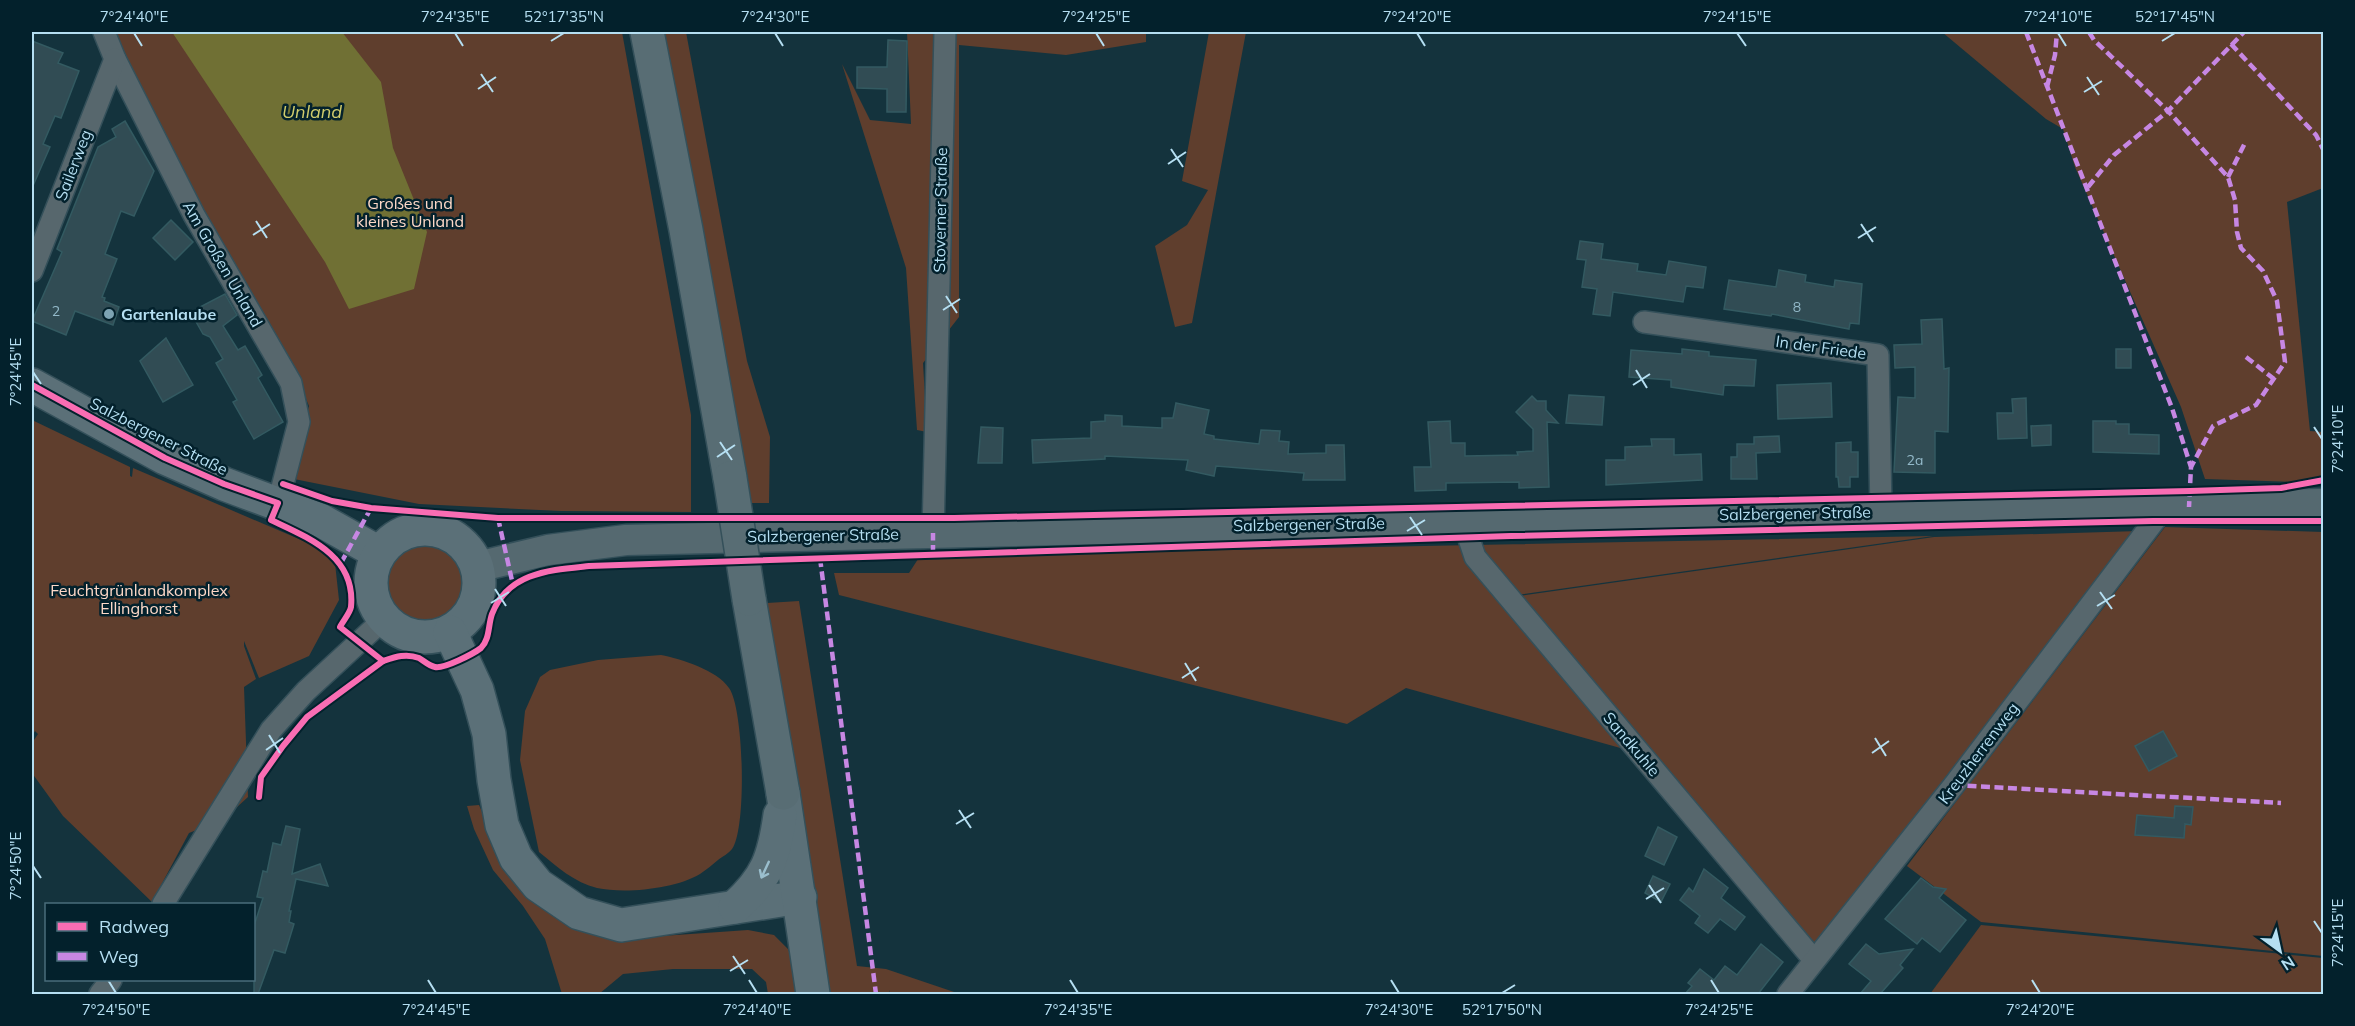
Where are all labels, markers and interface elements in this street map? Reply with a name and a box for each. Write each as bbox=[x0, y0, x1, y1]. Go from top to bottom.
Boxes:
text: 7°24'40"E bbox=[100, 7, 168, 26]
text: 7°24'35"E bbox=[421, 7, 489, 26]
text: 52°17'35"N bbox=[524, 7, 604, 26]
text: 7°24'30"E bbox=[741, 7, 809, 26]
text: 7°24'25"E bbox=[1062, 7, 1130, 26]
text: 7°24'20"E bbox=[1383, 7, 1451, 26]
text: 7°24'15"E bbox=[1703, 7, 1771, 26]
text: 7°24'10"E bbox=[2024, 7, 2092, 26]
text: 52°17'45"N bbox=[2135, 7, 2215, 26]
water label: Unland bbox=[282, 100, 342, 123]
street label: Sailerweg bbox=[50, 127, 96, 203]
street label: Stoverner Straße bbox=[929, 147, 951, 273]
park label: Großes und kleines Unland bbox=[356, 193, 464, 231]
street label: Am Großen Unland bbox=[179, 197, 267, 331]
house number: 8 bbox=[1793, 298, 1801, 316]
house number: 2 bbox=[52, 302, 60, 320]
place label: Gartenlaube bbox=[121, 304, 216, 324]
marker: Gartenlaube bbox=[102, 307, 116, 321]
street label: In der Friede bbox=[1774, 331, 1868, 363]
text: 7°24'45"E bbox=[6, 338, 25, 406]
street label: Salzbergener Straße bbox=[87, 393, 231, 479]
text: 7°24'10"E bbox=[2328, 405, 2347, 473]
house number: 2a bbox=[1907, 451, 1923, 469]
street label: Salzbergener Straße bbox=[1719, 502, 1871, 524]
street label: Salzbergener Straße bbox=[1233, 513, 1385, 535]
street label: Salzbergener Straße bbox=[747, 524, 899, 546]
park label: Feuchtgrünlandkomplex Ellinghorst bbox=[50, 580, 228, 618]
street label: Kreuzherrenweg bbox=[1933, 698, 2023, 808]
street label: Sandkuhle bbox=[1599, 708, 1665, 780]
text: 7°24'50"E bbox=[6, 832, 25, 900]
one-way arrow bbox=[759, 861, 771, 879]
text: 7°24'15"E bbox=[2328, 899, 2347, 967]
legend bbox=[45, 903, 255, 981]
text: Radweg bbox=[99, 915, 169, 938]
north arrow bbox=[2250, 921, 2310, 981]
text: Weg bbox=[99, 945, 139, 968]
text: N bbox=[2278, 952, 2299, 975]
text: 7°24'50"E bbox=[82, 1000, 150, 1019]
text: 7°24'45"E bbox=[402, 1000, 470, 1019]
text: 7°24'40"E bbox=[723, 1000, 791, 1019]
text: 7°24'35"E bbox=[1044, 1000, 1112, 1019]
text: 7°24'30"E bbox=[1365, 1000, 1433, 1019]
text: 52°17'50"N bbox=[1462, 1000, 1542, 1019]
text: 7°24'25"E bbox=[1685, 1000, 1753, 1019]
text: 7°24'20"E bbox=[2006, 1000, 2074, 1019]

